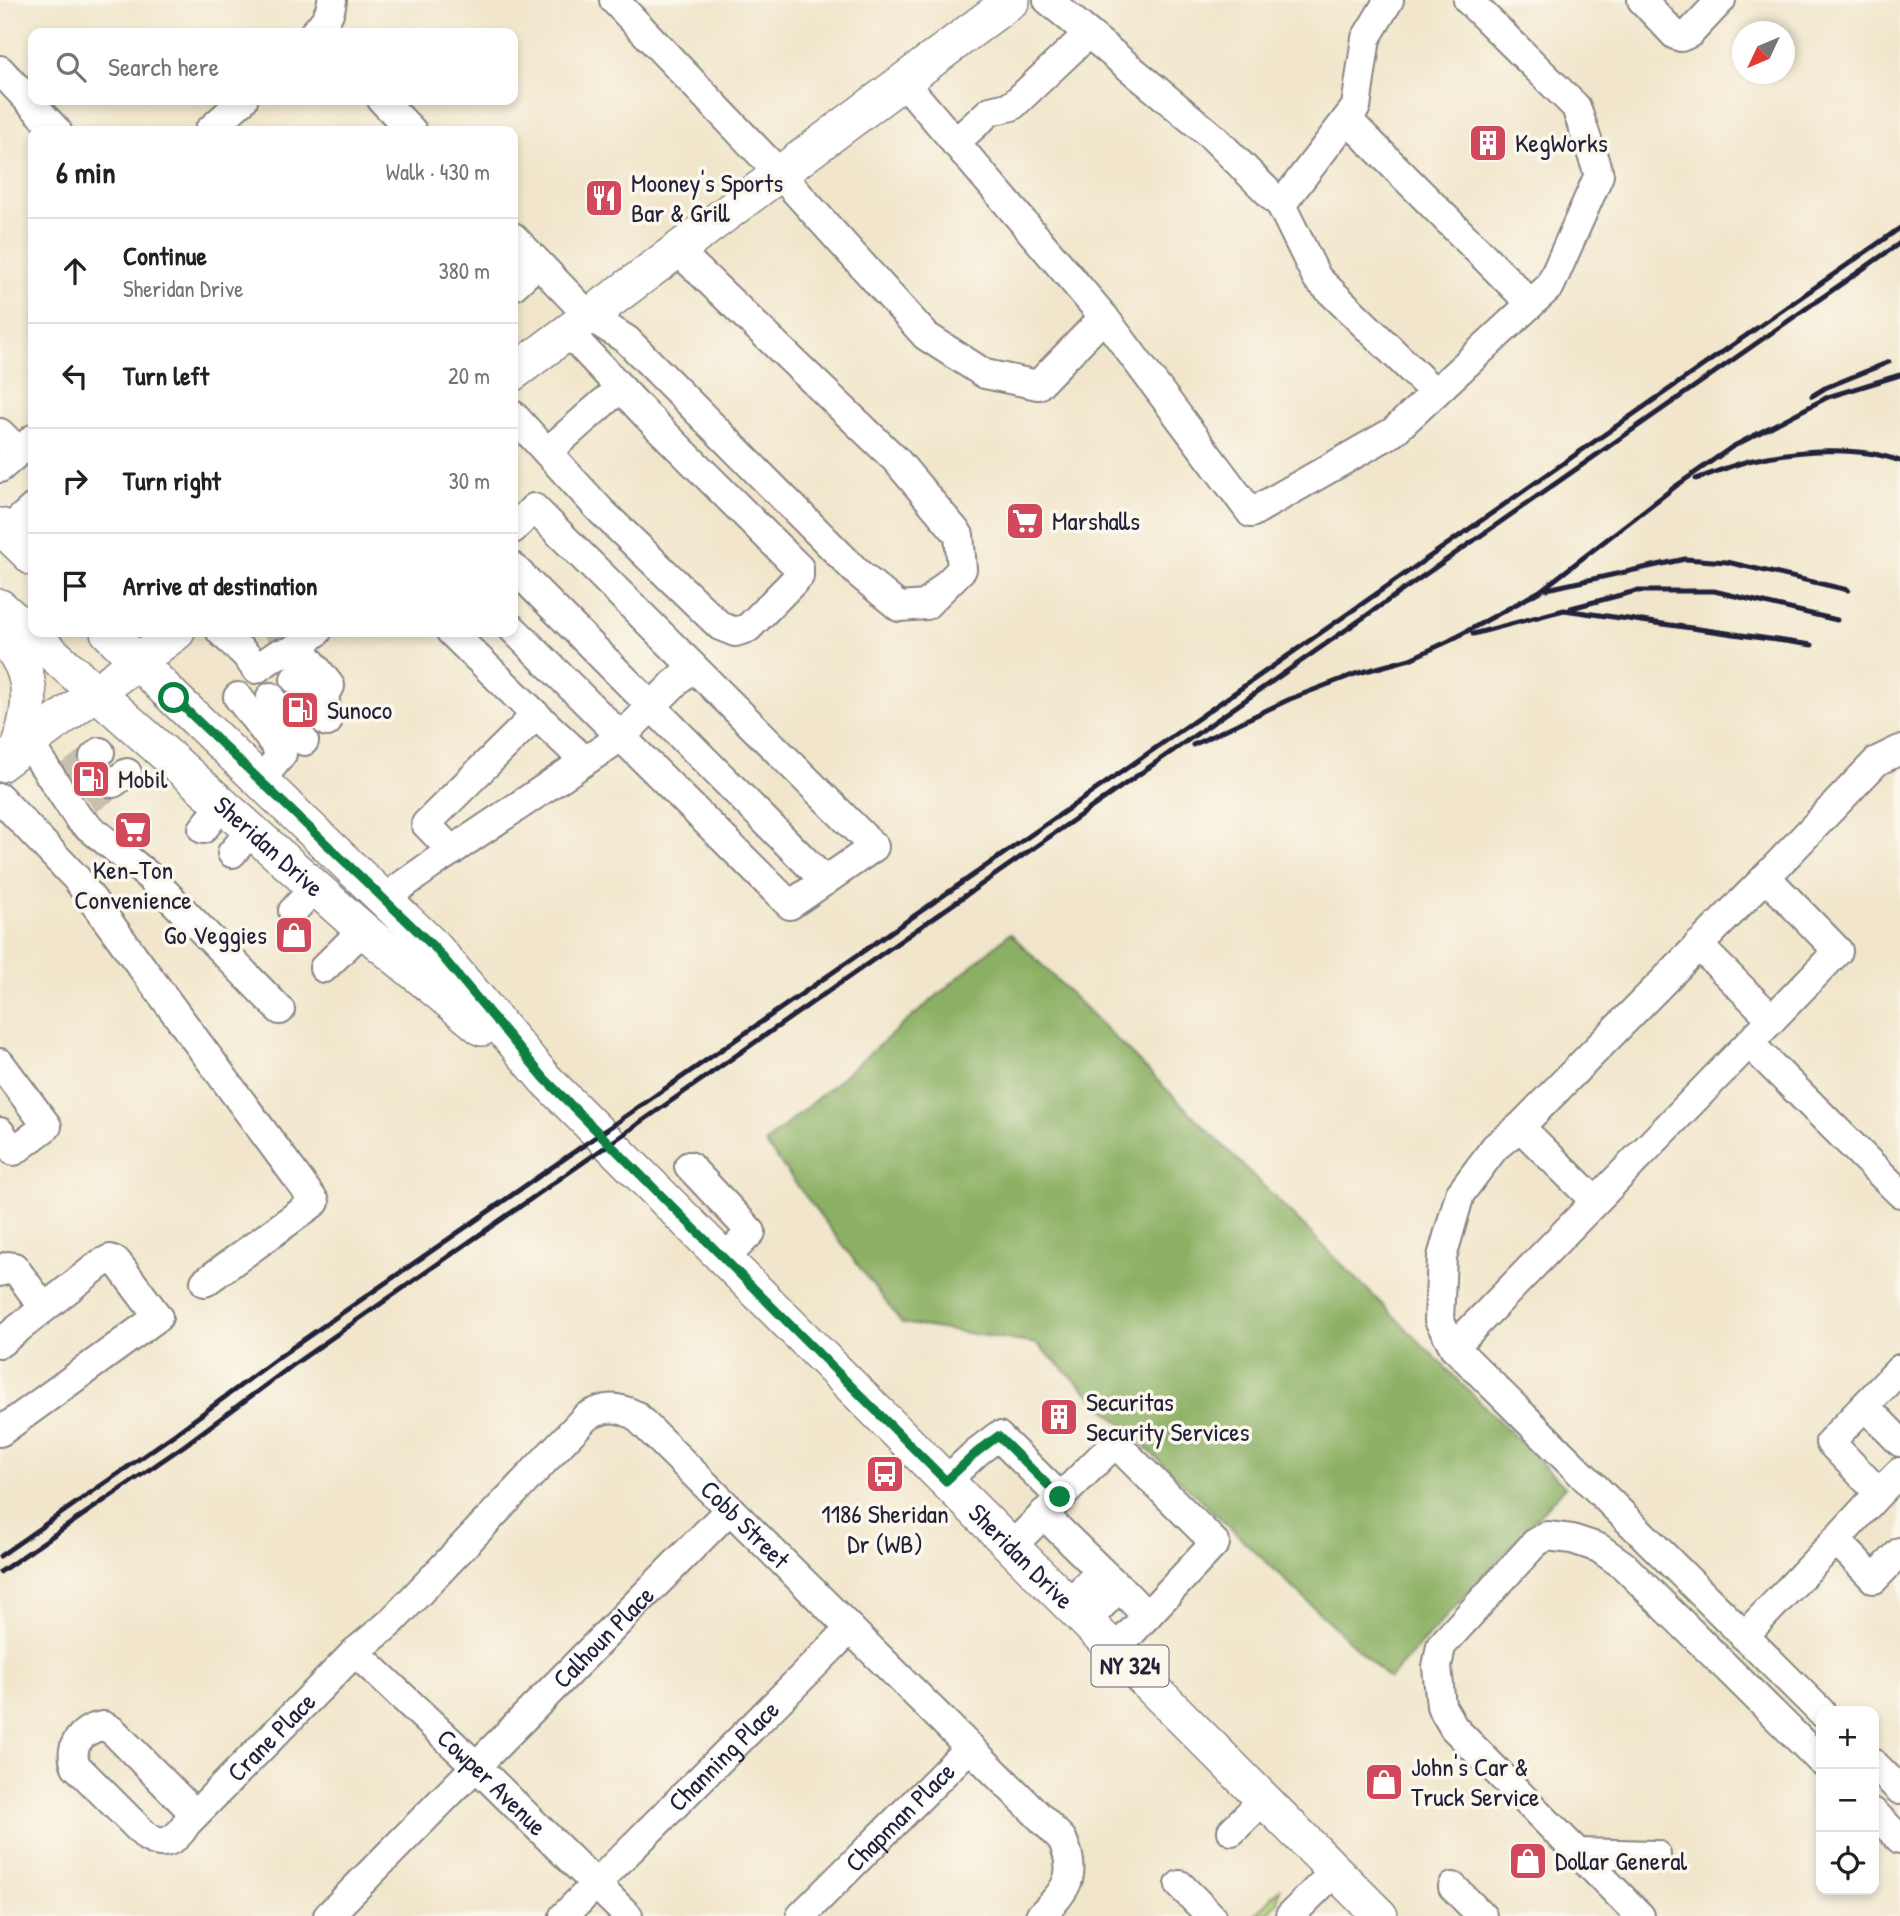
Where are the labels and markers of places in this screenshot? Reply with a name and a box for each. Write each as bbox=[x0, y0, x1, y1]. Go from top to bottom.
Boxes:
building icon: KegWorks bbox=[1467, 122, 1509, 164]
place label: KegWorks bbox=[1515, 125, 1608, 160]
place label: Mooney's Sports Bar & Grill bbox=[631, 165, 783, 230]
restaurant icon: Mooney's Sports Bar & Grill bbox=[583, 177, 625, 219]
supermarket icon: Marshalls bbox=[1004, 500, 1046, 542]
place label: Marshalls bbox=[1052, 503, 1140, 538]
fuel station icon: Sunoco bbox=[279, 689, 321, 731]
place label: Sunoco bbox=[327, 692, 392, 727]
fuel station icon: Mobil bbox=[70, 758, 112, 800]
place label: Mobil bbox=[118, 761, 167, 796]
supermarket icon: Ken-Ton Convenience bbox=[112, 809, 154, 851]
place label: Ken-Ton Convenience bbox=[74, 852, 192, 917]
shop icon: Go Veggies bbox=[273, 914, 315, 956]
place label: Go Veggies bbox=[164, 917, 267, 952]
place label: Securitas Security Services bbox=[1086, 1384, 1250, 1449]
building icon: Securitas Security Services bbox=[1038, 1396, 1080, 1438]
bus stop icon: 1186 Sheridan Dr (WB) bbox=[864, 1453, 906, 1495]
place label: 1186 Sheridan Dr (WB) bbox=[821, 1496, 949, 1561]
place label: John's Car & Truck Service bbox=[1411, 1749, 1539, 1814]
shop icon: John's Car & Truck Service bbox=[1363, 1761, 1405, 1803]
shop icon: Dollar General bbox=[1507, 1840, 1549, 1882]
place label: Dollar General bbox=[1555, 1843, 1687, 1878]

